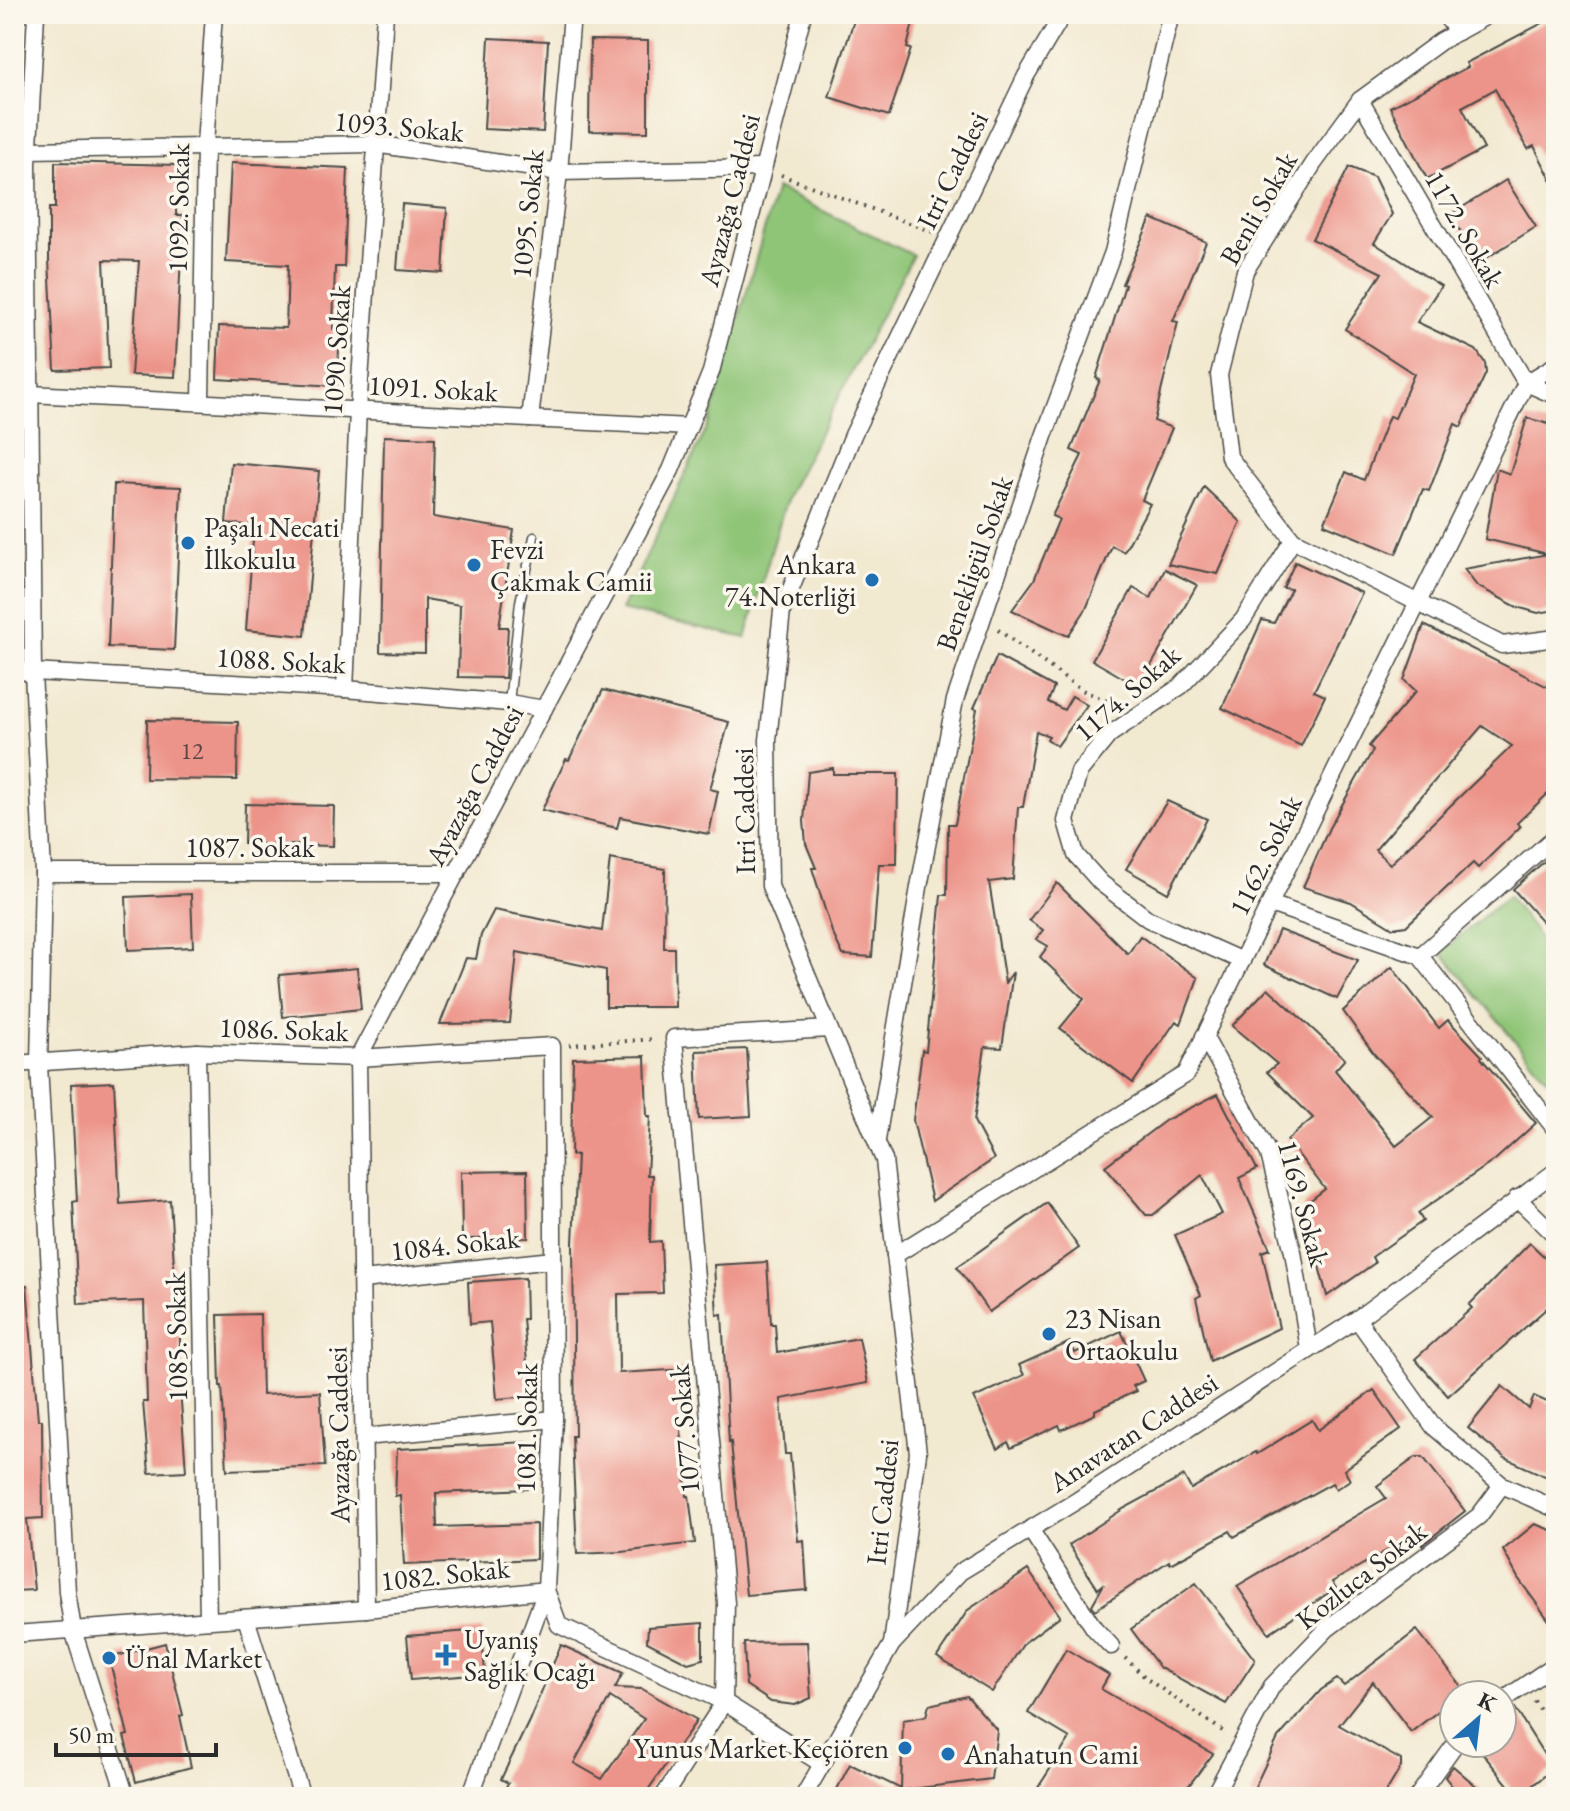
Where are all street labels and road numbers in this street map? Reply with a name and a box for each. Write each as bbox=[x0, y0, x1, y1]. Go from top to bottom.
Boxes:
street label: 1093. Sokak bbox=[333, 102, 466, 150]
street label: Itri Caddesi bbox=[908, 105, 996, 235]
street label: Ayazağa Caddesi bbox=[690, 110, 768, 291]
street label: 1092. Sokak bbox=[159, 142, 197, 273]
street label: Benli Sokak bbox=[1211, 144, 1305, 271]
street label: 1095. Sokak bbox=[502, 147, 552, 280]
street label: 1172. Sokak bbox=[1417, 164, 1513, 295]
street label: 1090. Sokak bbox=[314, 283, 359, 416]
street label: 1091. Sokak bbox=[367, 367, 500, 409]
street label: Benekligül Sokak bbox=[927, 470, 1021, 655]
street label: 1174. Sokak bbox=[1066, 636, 1188, 749]
street label: 1088. Sokak bbox=[215, 639, 348, 681]
street label: Ayazağa Caddesi bbox=[416, 698, 531, 872]
street label: Itri Caddesi bbox=[725, 747, 763, 874]
street label: 1162. Sokak bbox=[1220, 788, 1310, 921]
street label: 1087. Sokak bbox=[185, 829, 316, 865]
street label: 1086. Sokak bbox=[219, 1009, 350, 1049]
street label: 1169. Sokak bbox=[1270, 1136, 1338, 1271]
street label: 1084. Sokak bbox=[389, 1219, 522, 1269]
street label: 1085. Sokak bbox=[157, 1271, 195, 1402]
street label: Ayazağa Caddesi bbox=[318, 1346, 358, 1525]
street label: 1081. Sokak bbox=[507, 1362, 545, 1493]
street label: 1077. Sokak bbox=[660, 1362, 708, 1495]
street label: Anavatan Caddesi bbox=[1041, 1364, 1224, 1501]
street label: Itri Caddesi bbox=[857, 1437, 907, 1567]
street label: Kozluca Sokak bbox=[1288, 1512, 1434, 1637]
street label: 1082. Sokak bbox=[379, 1549, 512, 1599]

